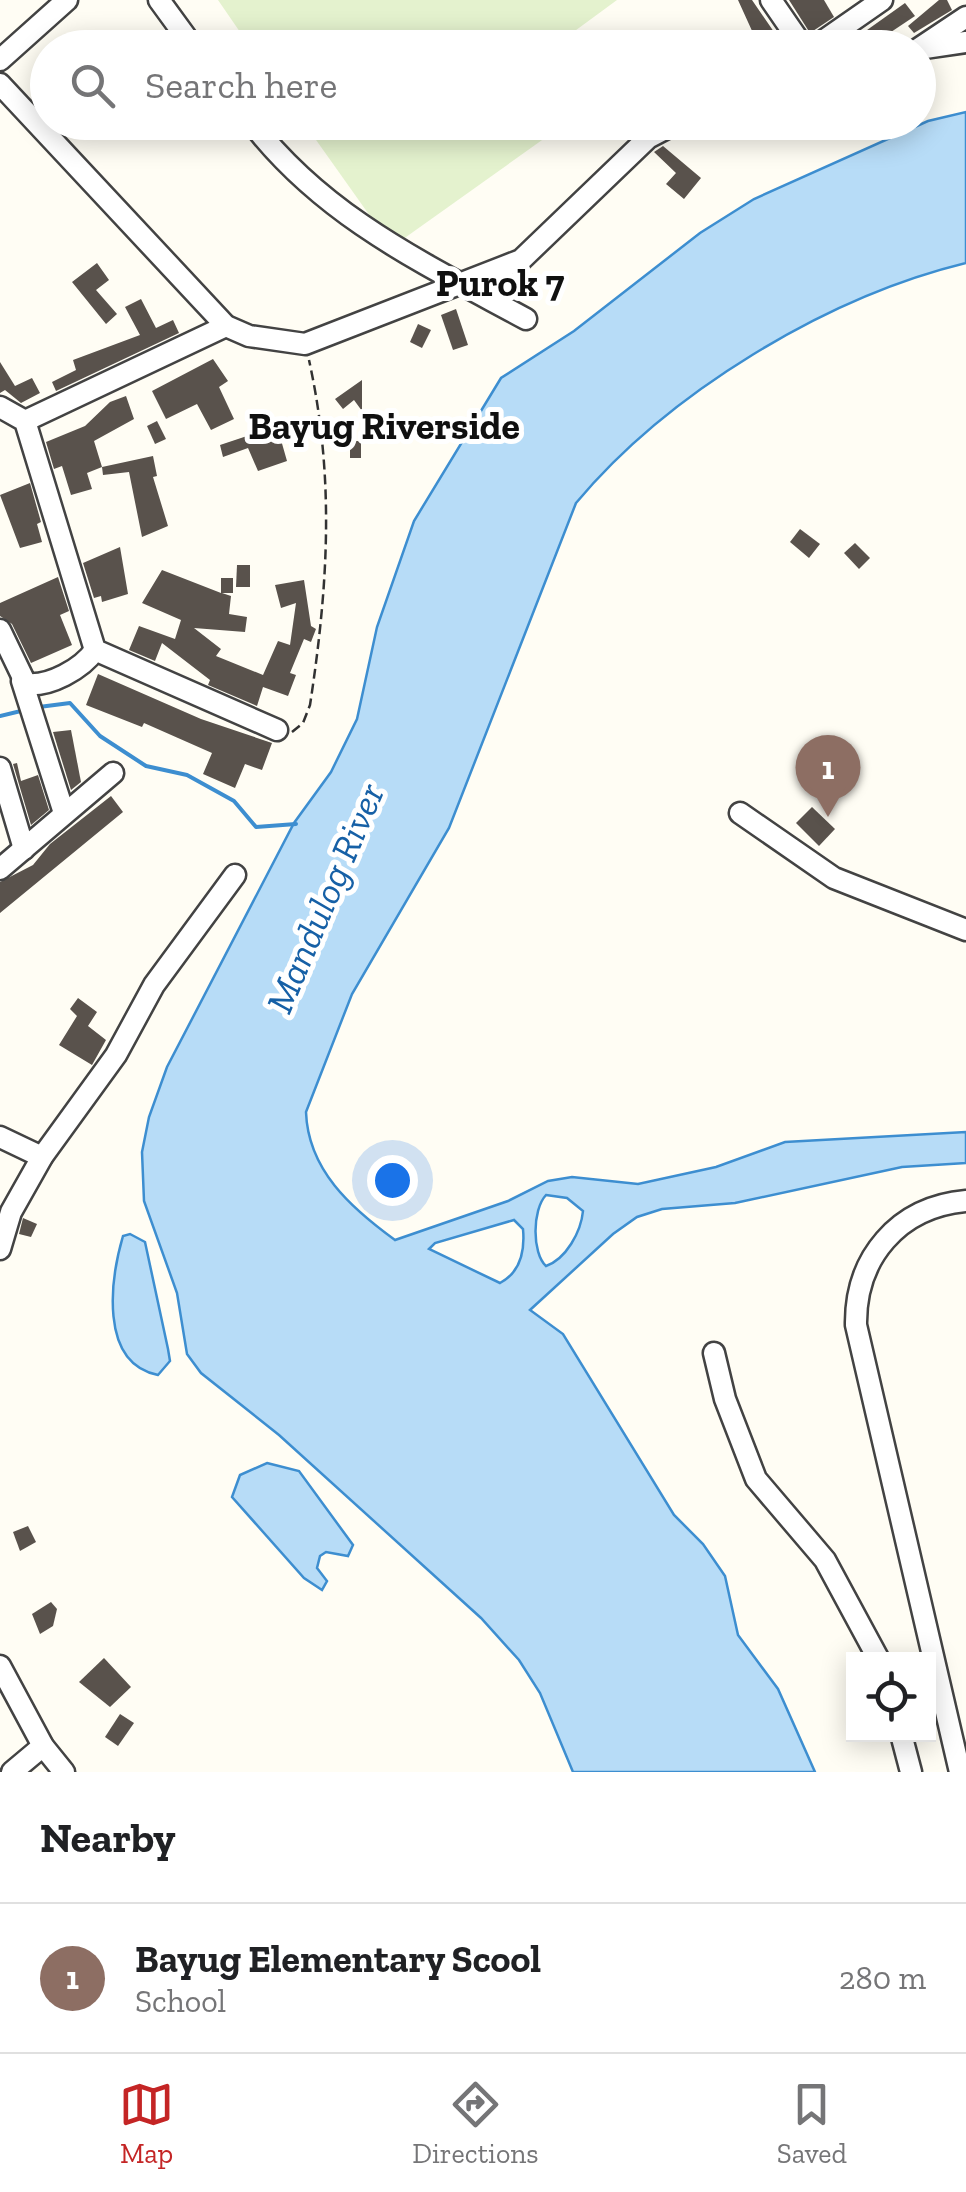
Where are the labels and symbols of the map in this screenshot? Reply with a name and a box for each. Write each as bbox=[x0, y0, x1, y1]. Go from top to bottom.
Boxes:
district label: Purok 7 bbox=[436, 260, 564, 306]
district label: Bayug Riverside bbox=[248, 403, 520, 449]
pin: 1 bbox=[796, 734, 860, 817]
water label: Mandulog River bbox=[256, 775, 394, 1020]
your location bbox=[367, 1155, 418, 1206]

